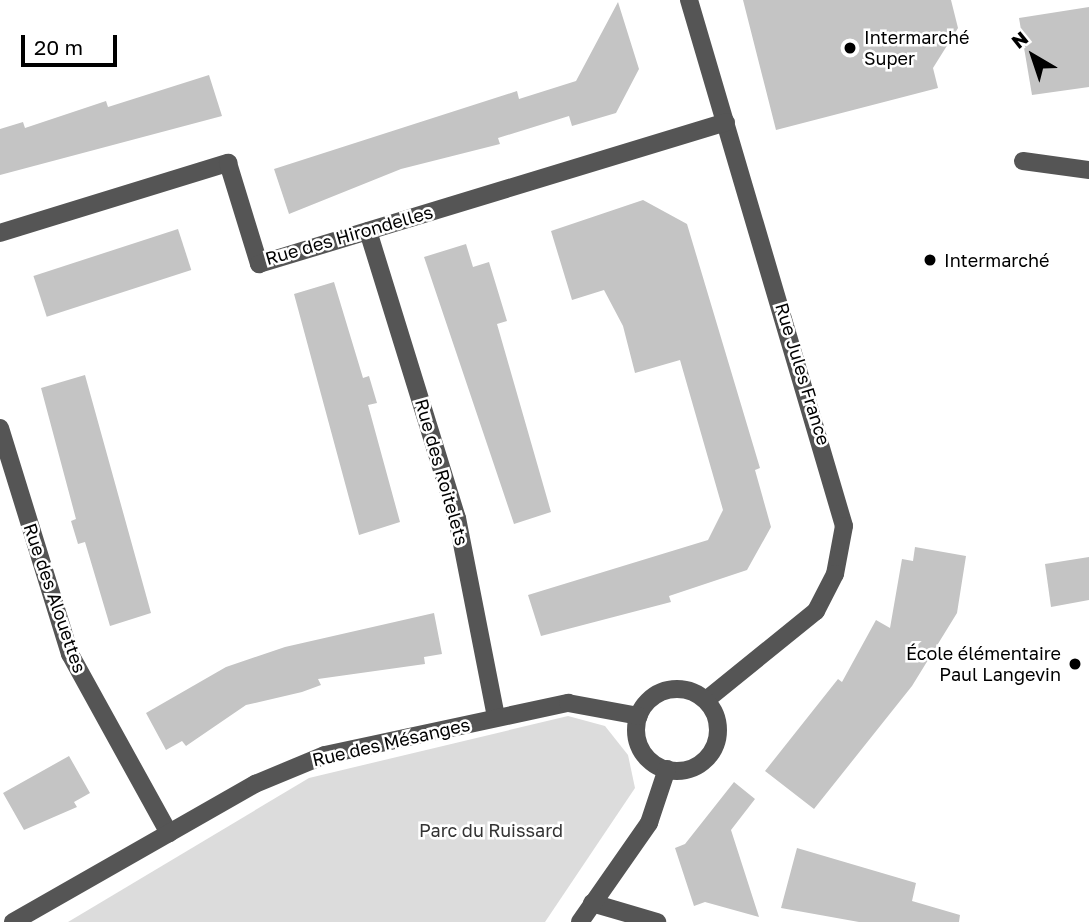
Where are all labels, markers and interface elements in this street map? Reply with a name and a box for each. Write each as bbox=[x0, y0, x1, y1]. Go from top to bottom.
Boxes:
scale bar bbox=[24, 21, 121, 65]
north arrow bbox=[998, 21, 1068, 91]
text: N bbox=[1007, 26, 1032, 53]
place label: Intermarché Super bbox=[864, 27, 969, 70]
text: 20 m bbox=[34, 34, 83, 60]
marker: Intermarché Super bbox=[842, 40, 858, 56]
street label: Rue des Hirondelles bbox=[263, 201, 435, 269]
place label: Intermarché bbox=[944, 249, 1049, 271]
marker: Intermarché bbox=[922, 252, 938, 268]
street label: Rue Jules France bbox=[771, 300, 835, 448]
street label: Rue des Roitelets bbox=[411, 396, 473, 548]
street label: Rue des Alouettes bbox=[19, 520, 91, 676]
place label: École élémentaire Paul Langevin bbox=[906, 643, 1061, 686]
marker: École élémentaire Paul Langevin bbox=[1067, 656, 1083, 672]
street label: Rue des Mésanges bbox=[310, 713, 472, 771]
park label: Parc du Ruissard bbox=[419, 819, 563, 841]

